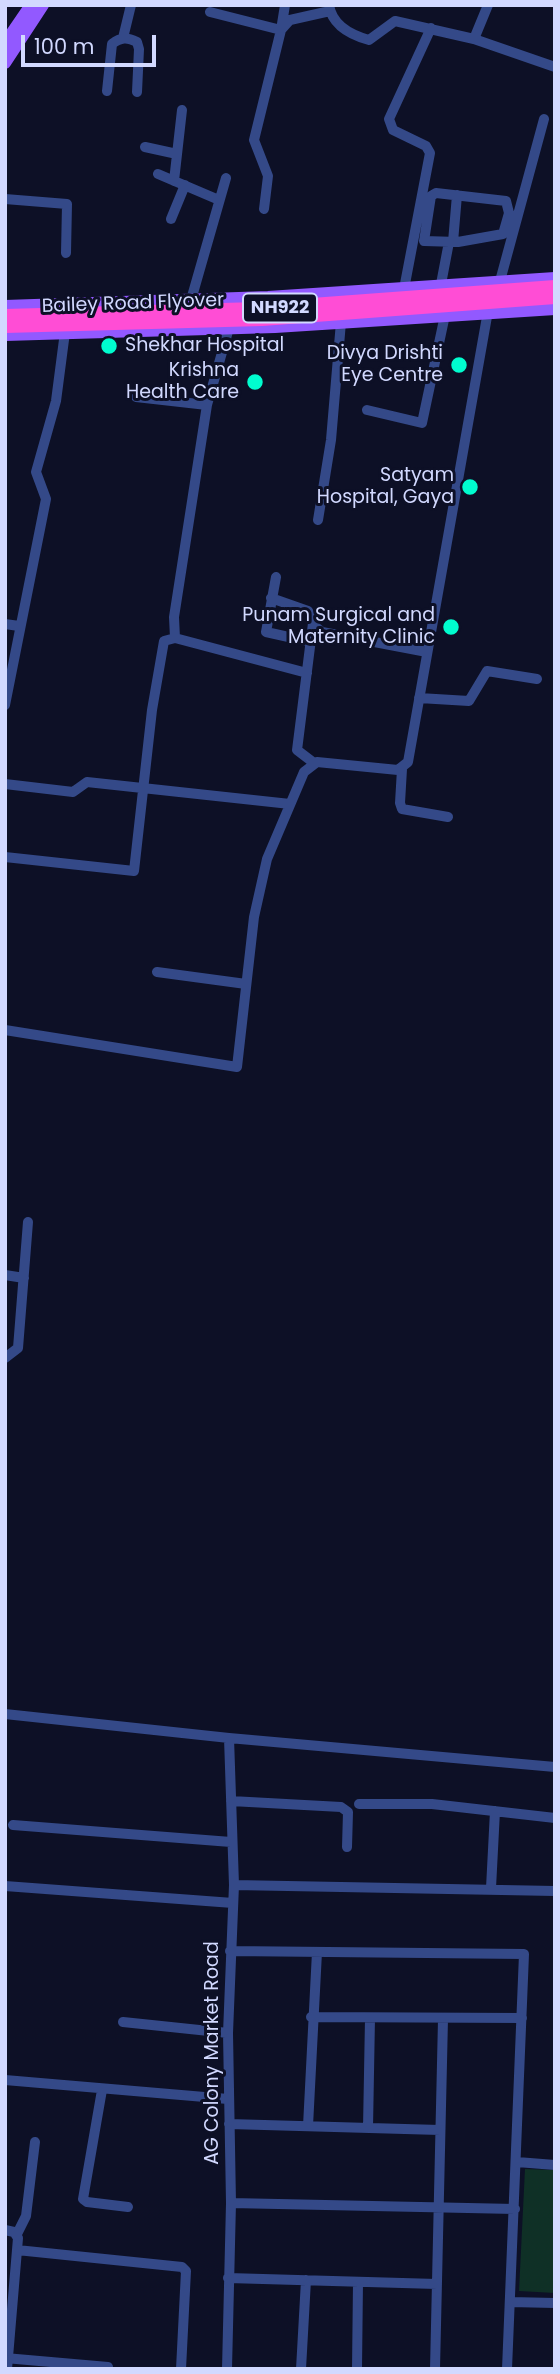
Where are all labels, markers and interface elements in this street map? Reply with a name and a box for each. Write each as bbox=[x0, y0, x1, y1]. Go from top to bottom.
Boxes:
scale bar bbox=[24, 21, 159, 65]
text: 100 m bbox=[34, 32, 94, 61]
street label: Bailey Road Flyover bbox=[41, 289, 225, 319]
road number: NH922 bbox=[243, 294, 317, 322]
place label: Shekhar Hospital bbox=[125, 335, 284, 357]
marker: Shekhar Hospital bbox=[99, 336, 119, 356]
place label: Divya Drishti Eye Centre bbox=[327, 343, 443, 387]
marker: Divya Drishti Eye Centre bbox=[449, 355, 469, 375]
place label: Krishna Health Care bbox=[126, 360, 239, 404]
marker: Krishna Health Care bbox=[245, 372, 265, 392]
place label: Satyam Hospital, Gaya bbox=[317, 465, 454, 509]
marker: Satyam Hospital, Gaya bbox=[460, 477, 480, 497]
place label: Punam Surgical and Maternity Clinic bbox=[242, 605, 435, 649]
marker: Punam Surgical and Maternity Clinic bbox=[441, 617, 461, 637]
street label: AG Colony Market Road bbox=[202, 1941, 224, 2165]

